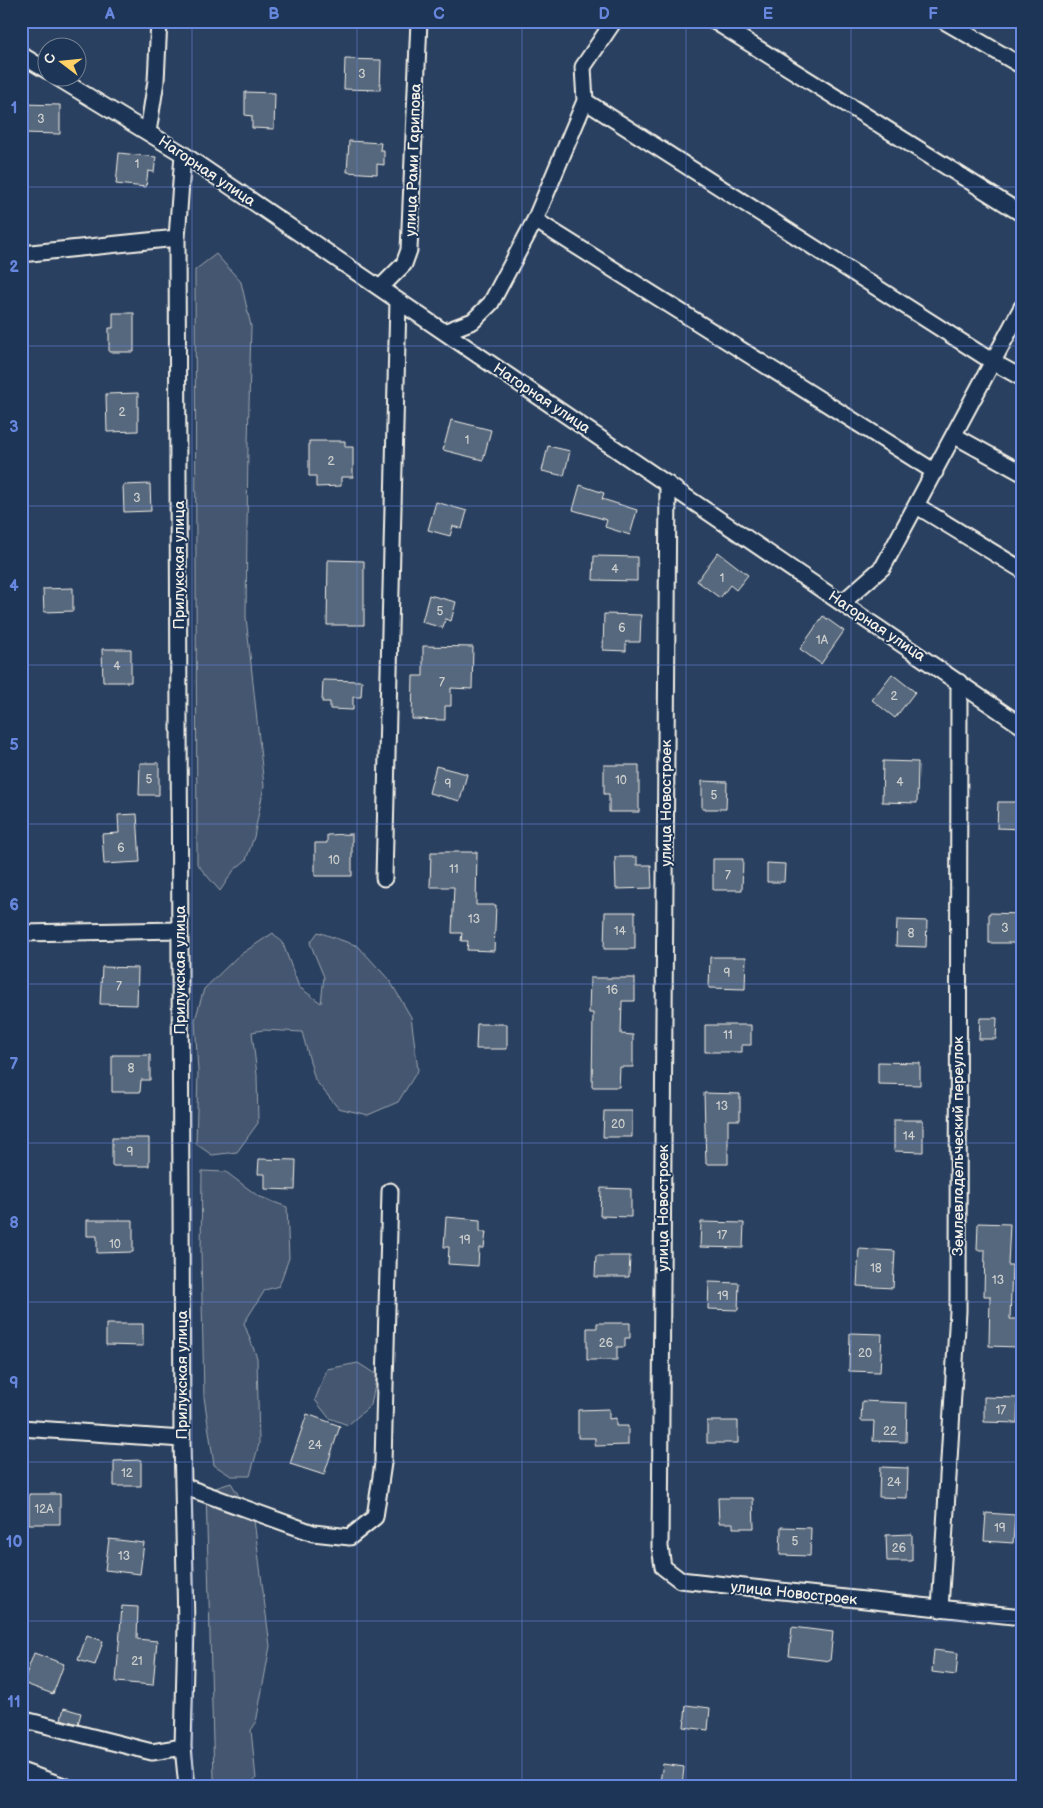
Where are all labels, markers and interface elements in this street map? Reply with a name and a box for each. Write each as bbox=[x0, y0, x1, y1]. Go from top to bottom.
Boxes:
text: A bbox=[104, 5, 115, 24]
text: B bbox=[268, 5, 280, 24]
text: C bbox=[433, 5, 445, 24]
text: D bbox=[598, 5, 610, 24]
text: E bbox=[763, 5, 773, 24]
text: F bbox=[928, 5, 938, 24]
north arrow bbox=[38, 38, 88, 88]
text: С bbox=[40, 51, 60, 66]
house number: 3 bbox=[358, 67, 366, 82]
street label: улица Рами Гарипова bbox=[401, 83, 426, 237]
text: 1 bbox=[11, 99, 17, 118]
house number: 3 bbox=[37, 112, 45, 127]
street label: Нагорная улица bbox=[155, 132, 259, 211]
house number: 1 bbox=[135, 157, 139, 172]
text: 2 bbox=[9, 258, 19, 277]
street label: Нагорная улица bbox=[490, 359, 594, 438]
house number: 2 bbox=[118, 405, 126, 420]
text: 3 bbox=[9, 418, 19, 437]
house number: 1 bbox=[465, 433, 469, 448]
house number: 2 bbox=[327, 454, 335, 469]
house number: 3 bbox=[133, 491, 141, 506]
street label: Прилукская улица bbox=[170, 500, 189, 630]
house number: 4 bbox=[611, 562, 619, 577]
house number: 1 bbox=[720, 571, 724, 586]
text: 4 bbox=[9, 577, 19, 596]
street label: Нагорная улица bbox=[825, 587, 929, 666]
house number: 5 bbox=[437, 604, 444, 619]
house number: 6 bbox=[618, 621, 626, 636]
house number: 1А bbox=[816, 633, 829, 648]
house number: 4 bbox=[113, 659, 121, 674]
house number: 7 bbox=[439, 675, 445, 690]
house number: 2 bbox=[890, 689, 898, 704]
text: 5 bbox=[9, 736, 19, 755]
street label: улица Новостроек bbox=[657, 739, 676, 867]
house number: 5 bbox=[146, 772, 153, 787]
house number: 10 bbox=[615, 773, 627, 788]
house number: 4 bbox=[896, 775, 904, 790]
house number: 9 bbox=[445, 777, 452, 792]
house number: 5 bbox=[711, 788, 718, 803]
house number: 6 bbox=[117, 841, 125, 856]
house number: 10 bbox=[328, 853, 340, 868]
house number: 11 bbox=[449, 862, 459, 877]
house number: 7 bbox=[725, 868, 731, 883]
text: 6 bbox=[9, 896, 19, 915]
street label: Прилукская улица bbox=[171, 905, 190, 1035]
house number: 13 bbox=[468, 912, 480, 927]
house number: 3 bbox=[1001, 921, 1009, 936]
house number: 14 bbox=[614, 924, 627, 939]
house number: 8 bbox=[908, 926, 915, 941]
house number: 9 bbox=[724, 966, 731, 981]
house number: 7 bbox=[116, 979, 122, 994]
house number: 16 bbox=[606, 983, 618, 998]
house number: 11 bbox=[723, 1028, 733, 1043]
street label: Землевладельческий переулок bbox=[949, 1036, 968, 1256]
text: 7 bbox=[10, 1055, 19, 1074]
house number: 8 bbox=[128, 1061, 135, 1076]
house number: 13 bbox=[716, 1099, 728, 1114]
house number: 20 bbox=[611, 1117, 625, 1132]
house number: 14 bbox=[903, 1129, 916, 1144]
street label: улица Новостроек bbox=[654, 1144, 673, 1272]
house number: 9 bbox=[127, 1145, 134, 1160]
text: 8 bbox=[9, 1214, 19, 1233]
house number: 17 bbox=[717, 1228, 727, 1243]
house number: 19 bbox=[459, 1233, 471, 1248]
house number: 10 bbox=[109, 1237, 121, 1252]
house number: 18 bbox=[870, 1261, 882, 1276]
house number: 13 bbox=[992, 1273, 1004, 1288]
house number: 19 bbox=[717, 1289, 729, 1304]
street label: Прилукская улица bbox=[173, 1310, 192, 1440]
house number: 26 bbox=[599, 1336, 613, 1351]
house number: 20 bbox=[858, 1346, 872, 1361]
text: 9 bbox=[9, 1374, 19, 1393]
house number: 17 bbox=[996, 1403, 1006, 1418]
house number: 22 bbox=[883, 1424, 897, 1439]
house number: 24 bbox=[308, 1438, 323, 1453]
house number: 12 bbox=[121, 1466, 133, 1481]
house number: 24 bbox=[887, 1475, 902, 1490]
house number: 12А bbox=[35, 1502, 54, 1517]
house number: 19 bbox=[994, 1521, 1006, 1536]
text: 10 bbox=[6, 1533, 22, 1552]
house number: 5 bbox=[792, 1534, 799, 1549]
house number: 26 bbox=[892, 1541, 906, 1556]
house number: 13 bbox=[118, 1549, 130, 1564]
street label: улица Новостроек bbox=[730, 1577, 858, 1610]
house number: 21 bbox=[131, 1654, 143, 1669]
text: 11 bbox=[7, 1693, 21, 1712]

